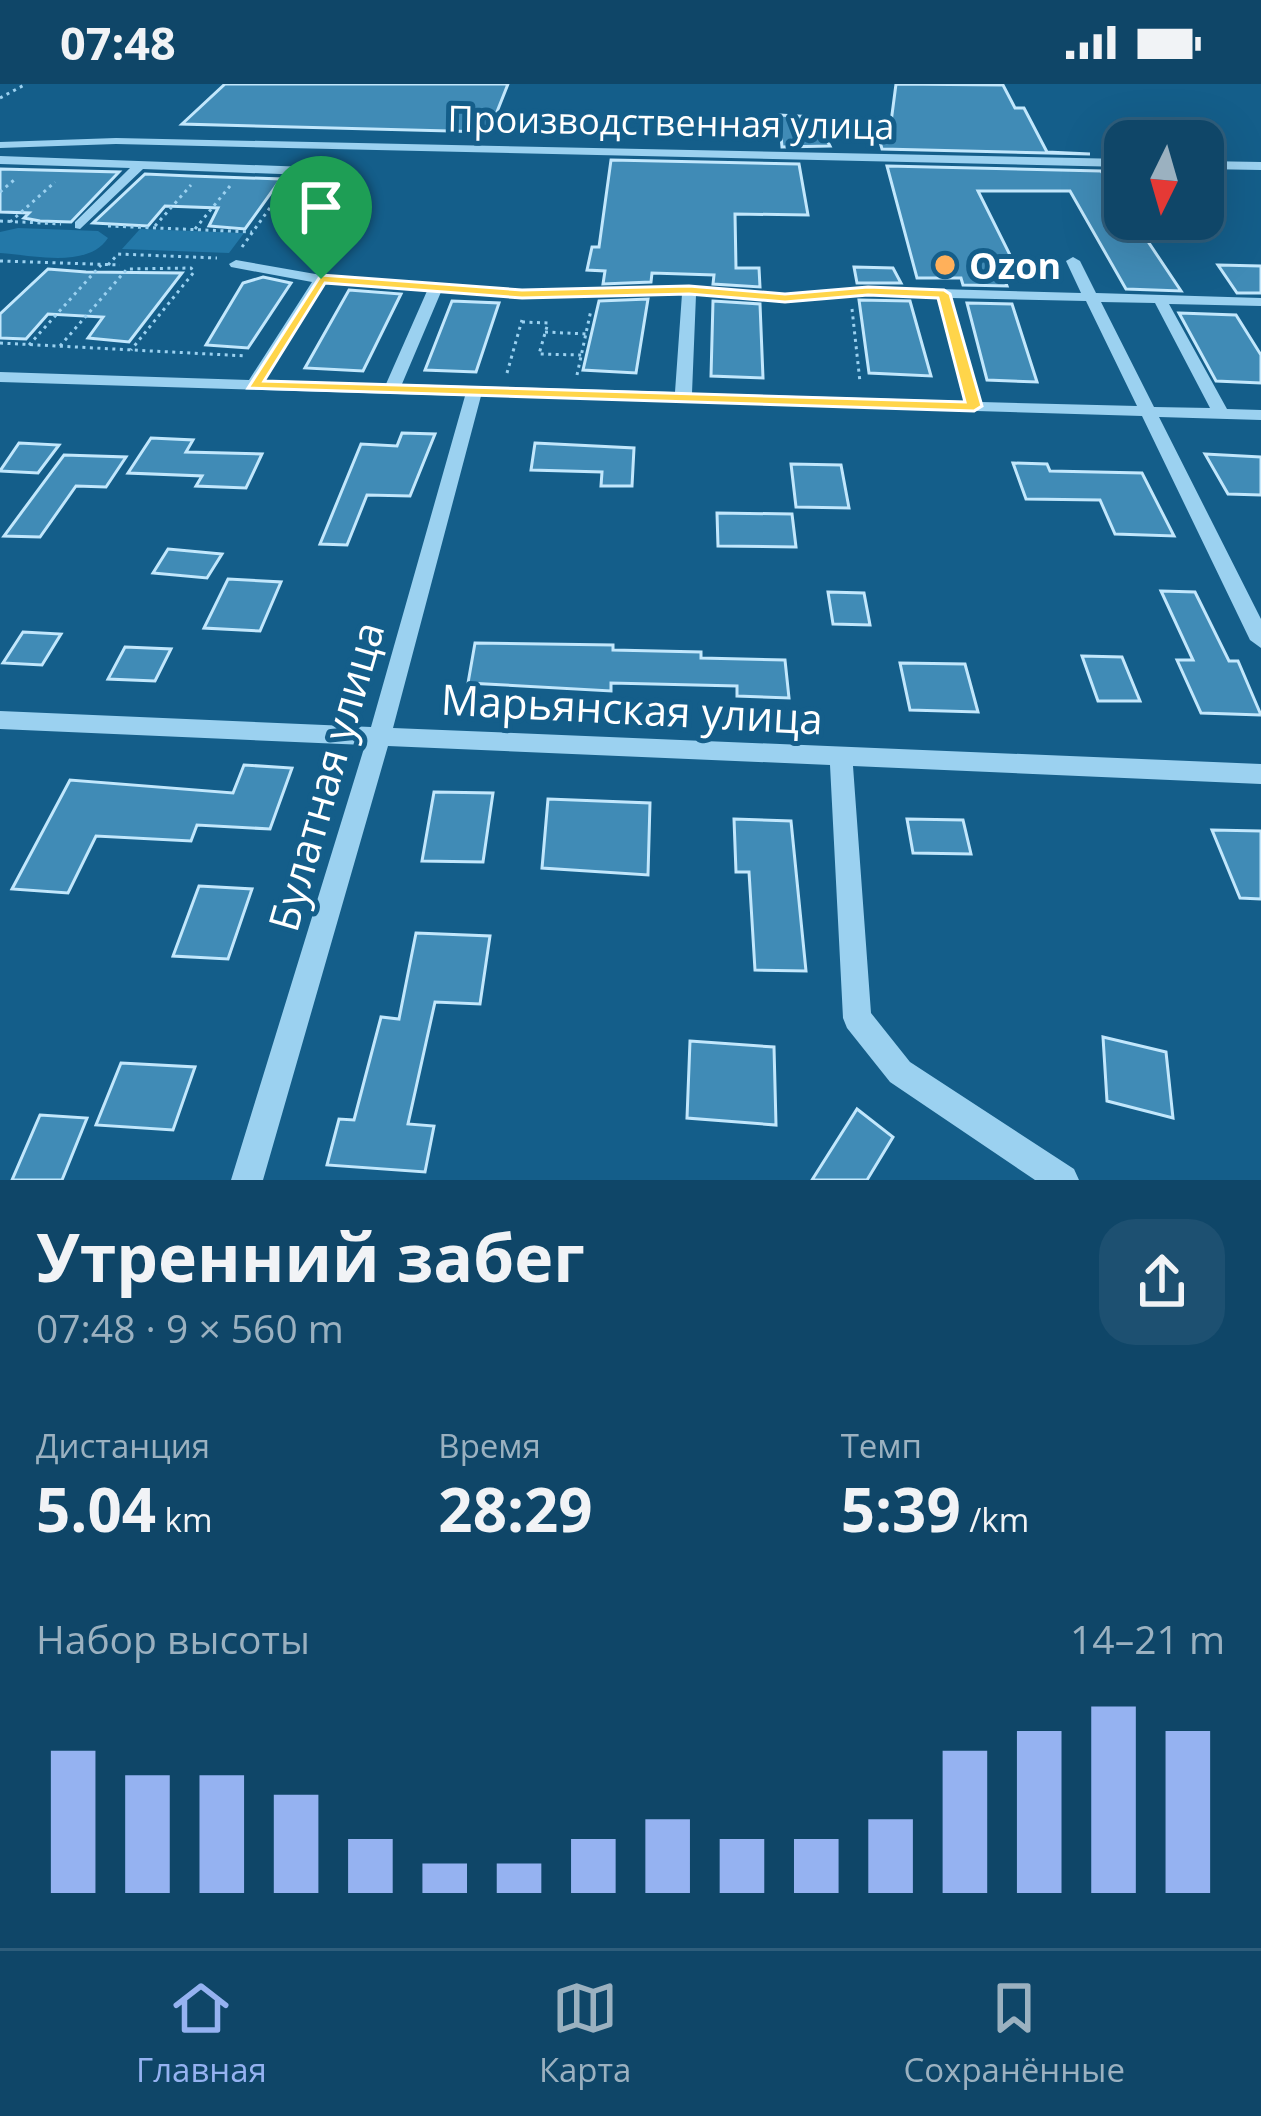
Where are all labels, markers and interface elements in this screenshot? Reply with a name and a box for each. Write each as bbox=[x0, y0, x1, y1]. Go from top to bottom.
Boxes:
text: 07:48 bbox=[60, 12, 176, 73]
street label: Производственная улица bbox=[447, 94, 895, 150]
north arrow bbox=[1104, 120, 1224, 240]
map controls bbox=[1104, 120, 1224, 240]
pin bbox=[270, 156, 372, 279]
icon: arrive bbox=[288, 174, 354, 240]
place label: Ozon bbox=[969, 241, 1061, 290]
marker: Ozon bbox=[932, 252, 958, 278]
street label: Булатная улица bbox=[254, 615, 396, 937]
street label: Марьянская улица bbox=[440, 670, 824, 746]
text: Утренний забег bbox=[36, 1211, 585, 1301]
button: share bbox=[1099, 1219, 1225, 1345]
text: 07:48 · 9 × 560 m bbox=[36, 1301, 344, 1354]
text: Дистанция bbox=[36, 1423, 210, 1468]
text: Время bbox=[438, 1423, 541, 1468]
text: Темп bbox=[841, 1423, 922, 1468]
text: 5.04 bbox=[36, 1468, 156, 1550]
text: 28:29 bbox=[438, 1468, 593, 1550]
text: 5:39 bbox=[841, 1468, 961, 1550]
text: km bbox=[156, 1497, 213, 1542]
text: /km bbox=[961, 1497, 1029, 1542]
text: Набор высоты bbox=[36, 1612, 310, 1665]
text: 14–21 m bbox=[1070, 1612, 1225, 1665]
tab: Главная bbox=[136, 1975, 267, 2092]
tab: Карта bbox=[539, 1975, 631, 2092]
tab: Сохранённые bbox=[903, 1975, 1125, 2092]

